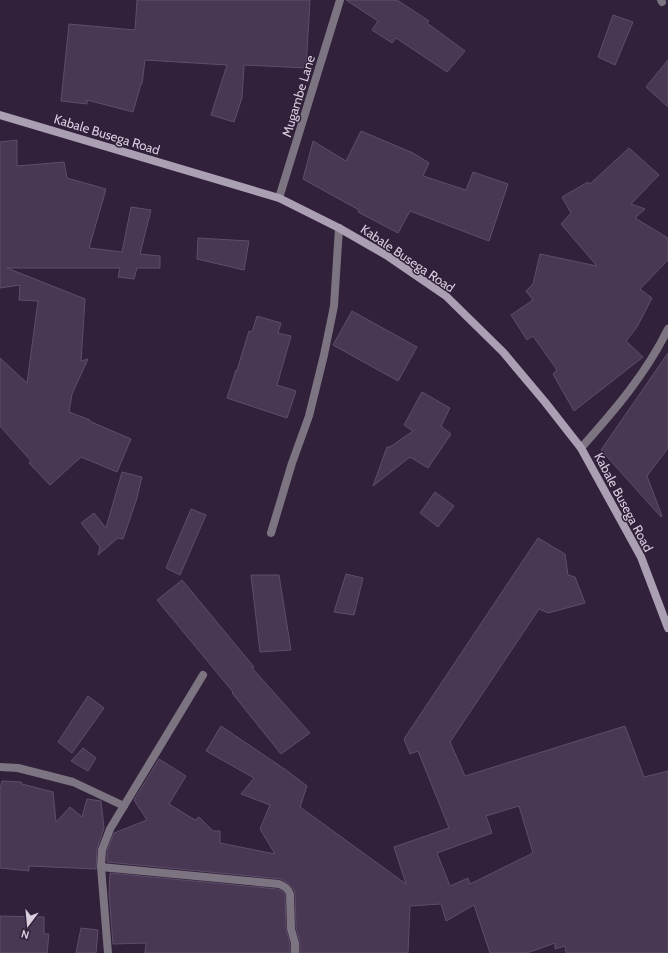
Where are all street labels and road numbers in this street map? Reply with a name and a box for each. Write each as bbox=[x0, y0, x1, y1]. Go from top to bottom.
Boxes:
street label: Mugambe Lane bbox=[278, 53, 318, 139]
street label: Kabale Busega Road bbox=[52, 110, 162, 158]
street label: Kabale Busega Road bbox=[358, 221, 458, 295]
street label: Kabale Busega Road bbox=[591, 450, 657, 554]

